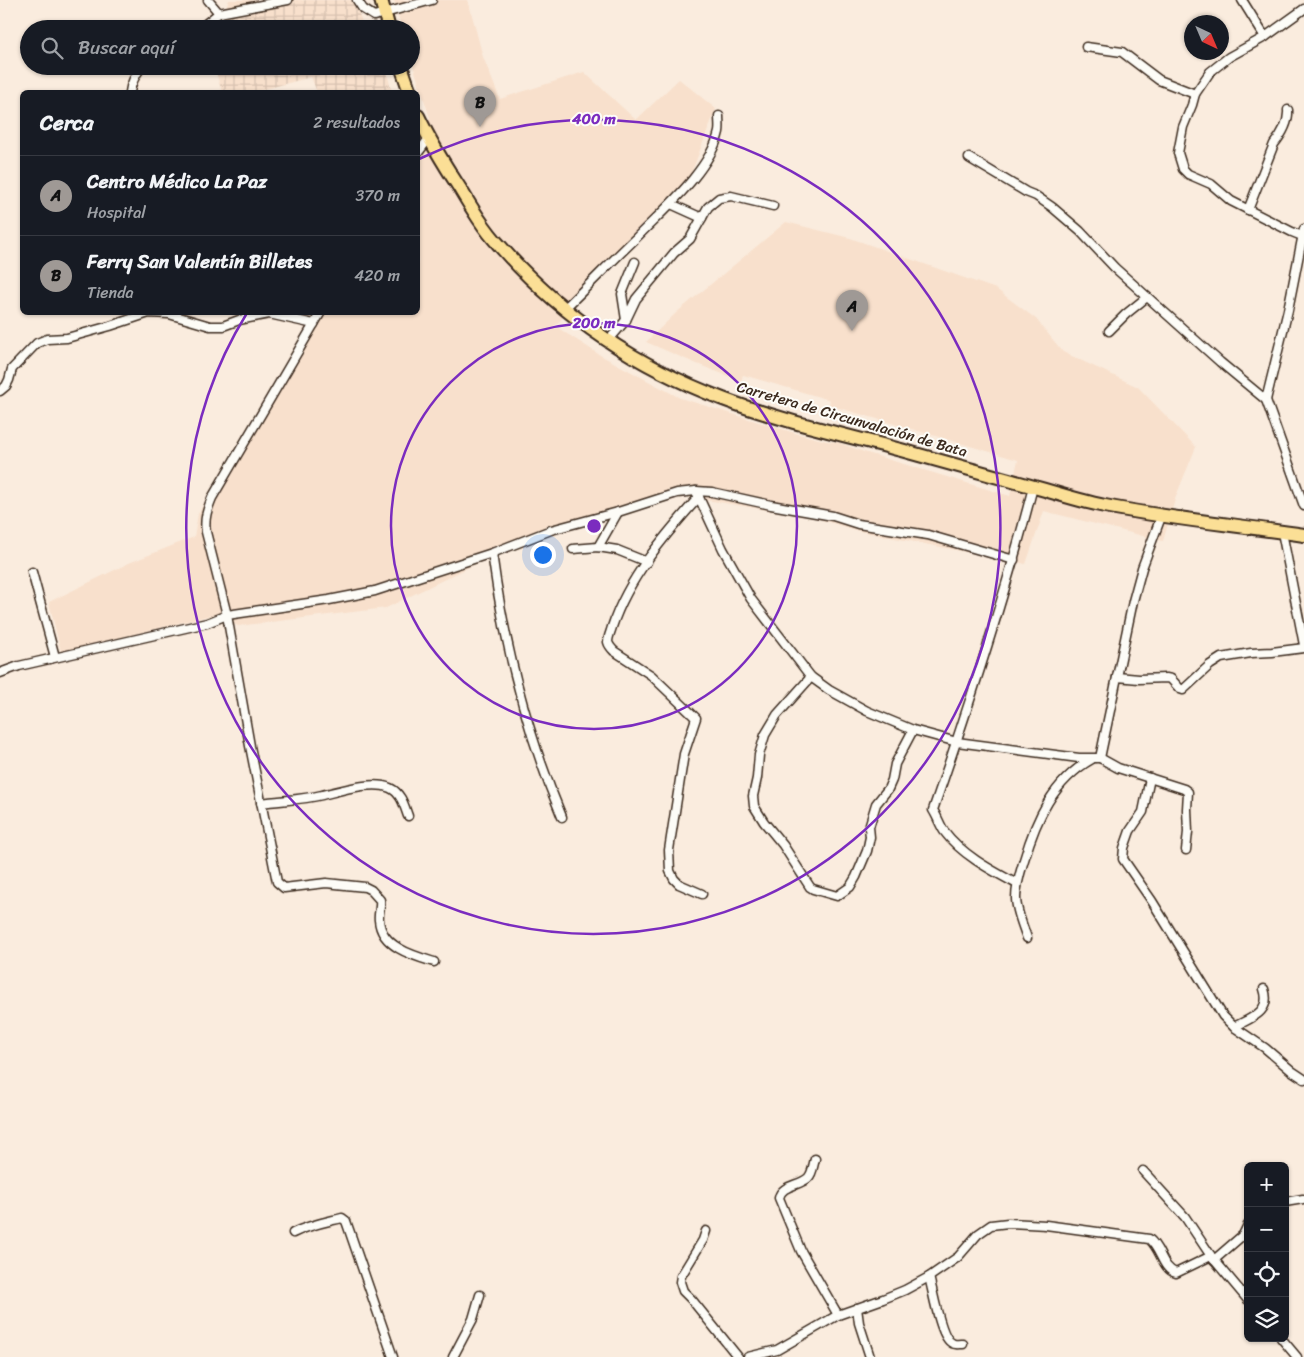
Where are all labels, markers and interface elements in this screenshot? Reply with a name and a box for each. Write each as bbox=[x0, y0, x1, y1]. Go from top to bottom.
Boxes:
north arrow bbox=[1184, 15, 1229, 60]
search box bbox=[20, 20, 420, 75]
text: Buscar aquí bbox=[78, 31, 175, 64]
icon: search bbox=[38, 34, 66, 62]
pin: B bbox=[464, 86, 496, 127]
text: Cerca bbox=[40, 104, 94, 142]
text: 400 m bbox=[571, 106, 616, 132]
text: 2 resultados bbox=[313, 108, 400, 137]
text: Centro Médico La Paz bbox=[87, 165, 267, 198]
text: A bbox=[51, 181, 61, 210]
text: 370 m bbox=[356, 181, 400, 210]
text: Hospital bbox=[87, 198, 146, 227]
text: Ferry San Valentín Billetes bbox=[87, 245, 312, 278]
text: B bbox=[51, 261, 61, 290]
text: 420 m bbox=[354, 261, 400, 290]
text: Tienda bbox=[87, 278, 134, 307]
pin: A bbox=[836, 290, 868, 331]
text: 200 m bbox=[571, 310, 616, 336]
street label: Carretera de Circunvalación de Bata bbox=[734, 374, 971, 465]
centre of rings bbox=[585, 517, 603, 535]
your location bbox=[530, 542, 556, 568]
map controls bbox=[1244, 1162, 1289, 1342]
button: + bbox=[1244, 1162, 1289, 1207]
button: − bbox=[1244, 1207, 1289, 1252]
button: locate bbox=[1244, 1252, 1289, 1297]
button: layers bbox=[1244, 1297, 1289, 1342]

